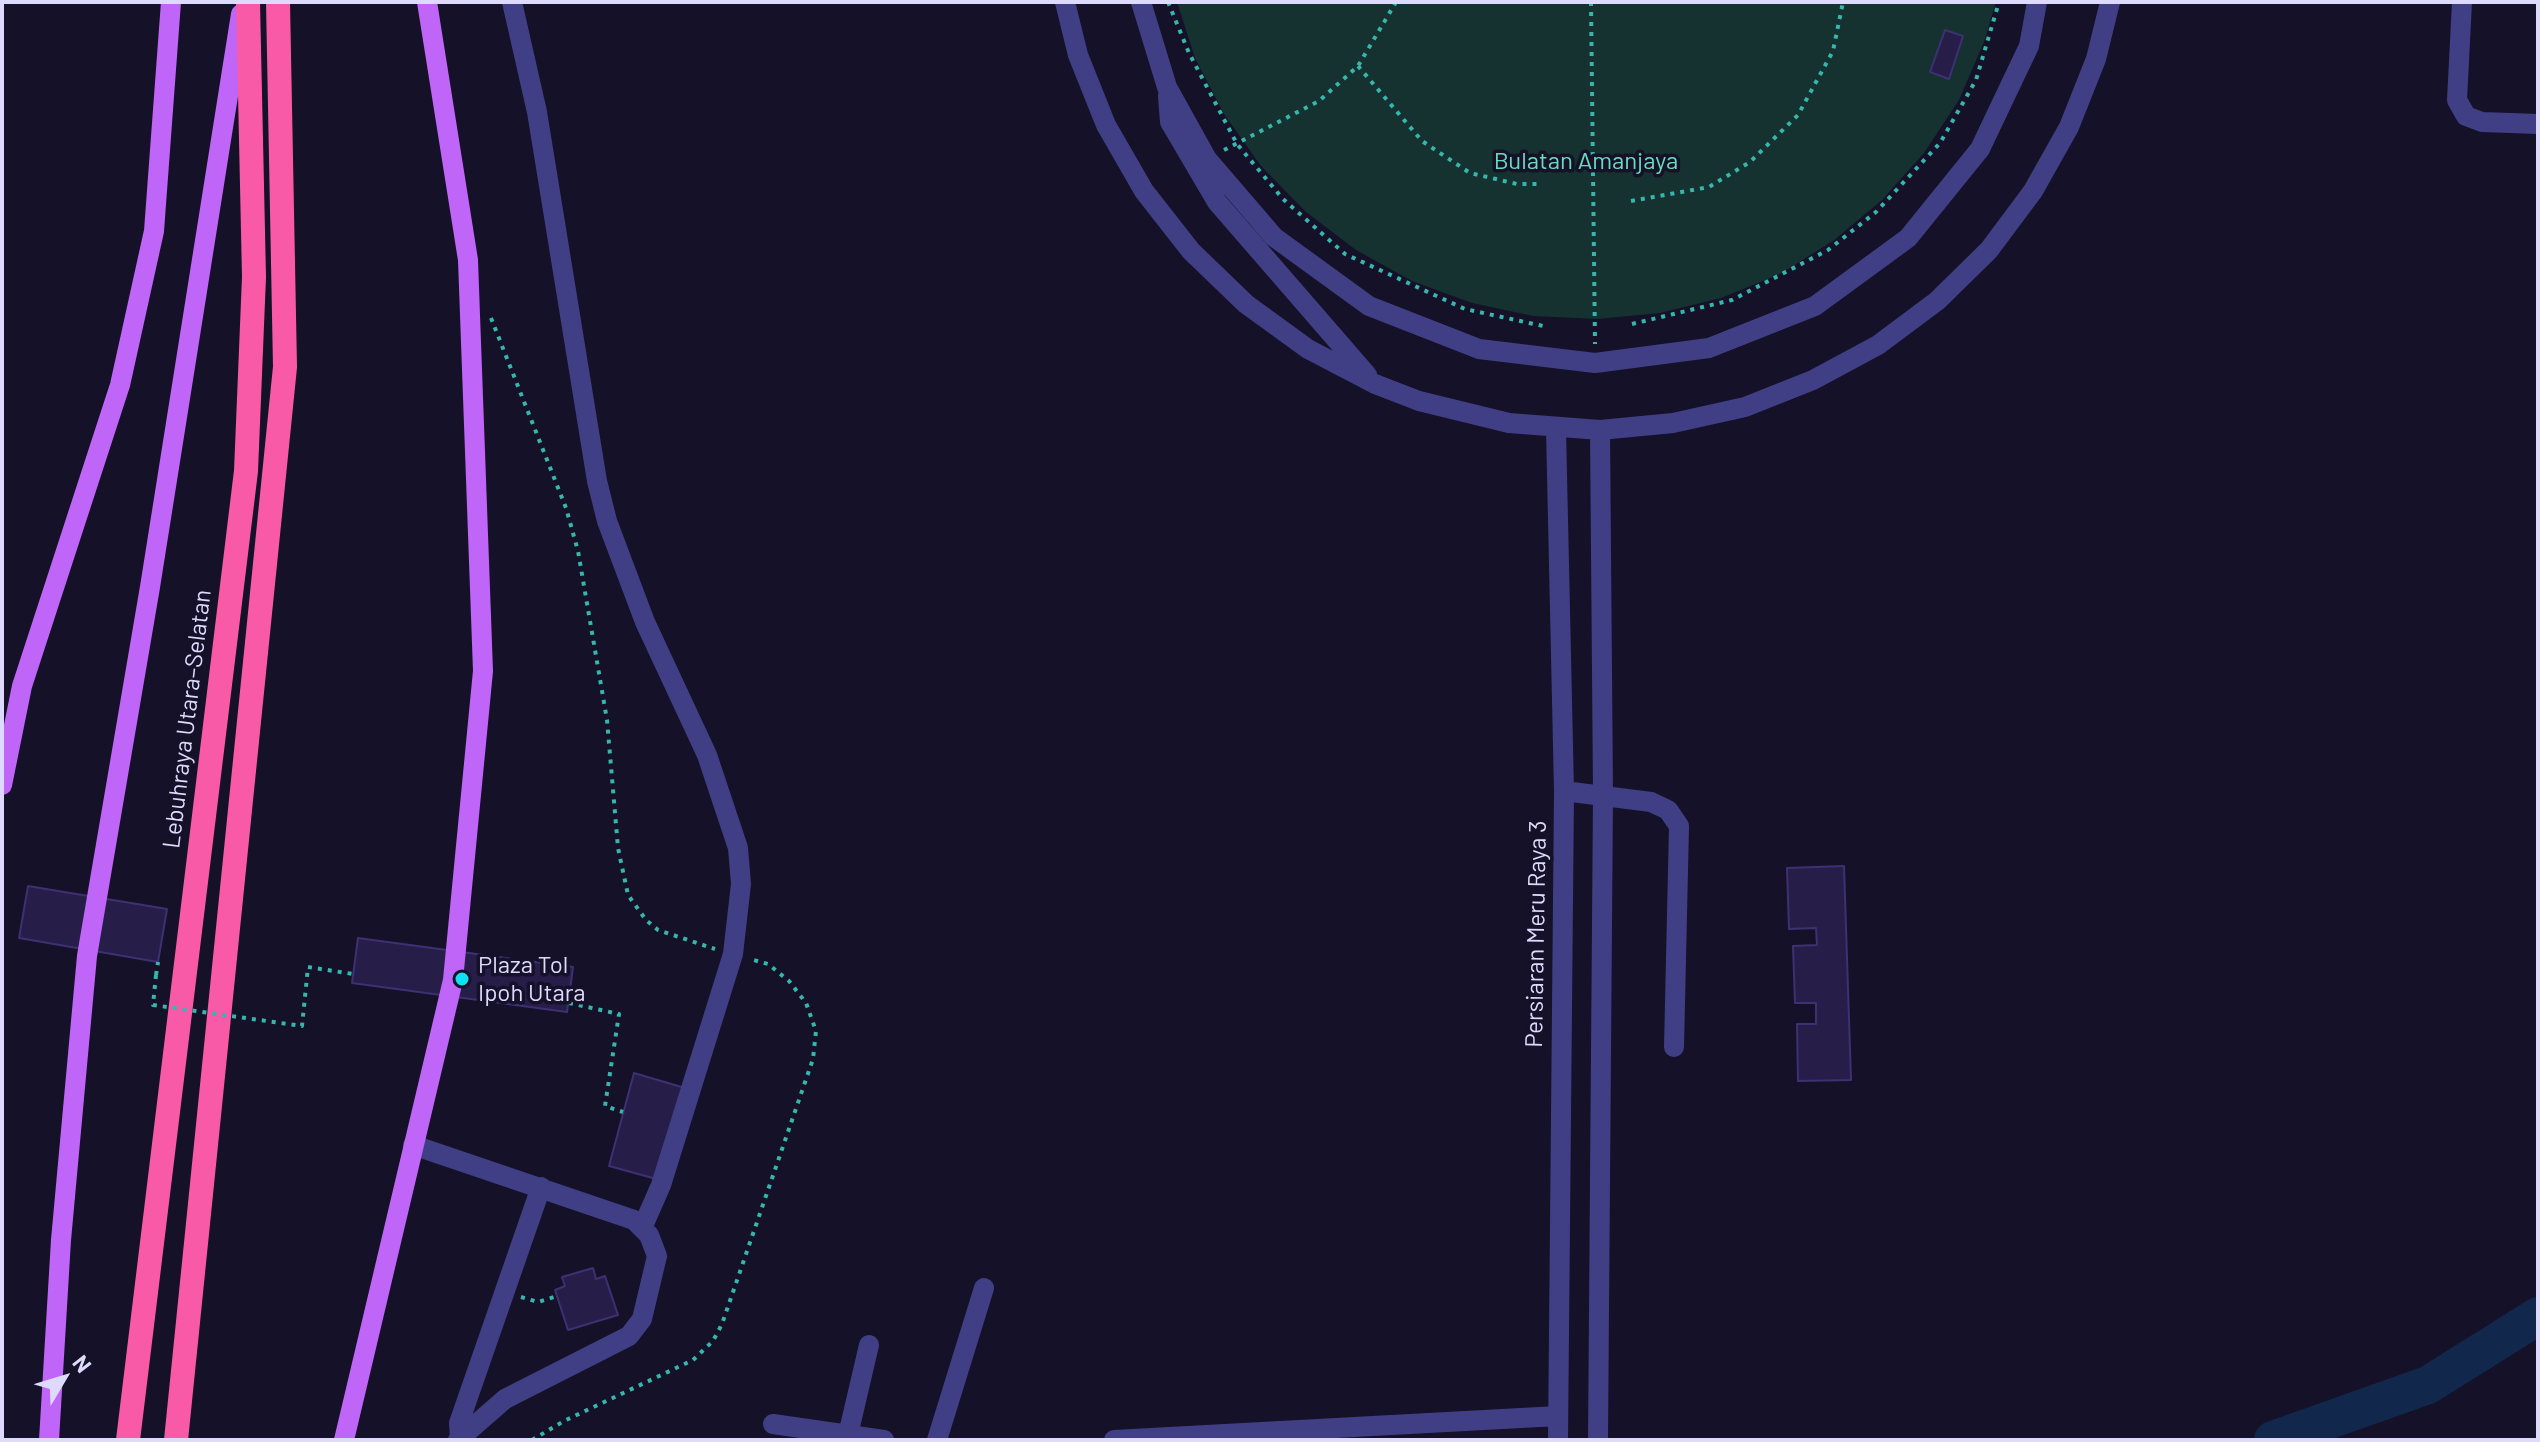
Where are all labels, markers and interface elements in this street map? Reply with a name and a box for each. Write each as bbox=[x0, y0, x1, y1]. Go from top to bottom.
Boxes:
park label: Bulatan Amanjaya bbox=[1494, 147, 1678, 175]
street label: Lebuhraya Utara–Selatan bbox=[157, 588, 217, 850]
street label: Persiaran Meru Raya 3 bbox=[1520, 820, 1552, 1048]
place label: Plaza Tol Ipoh Utara bbox=[478, 951, 586, 1007]
marker: Plaza Tol Ipoh Utara bbox=[453, 970, 471, 988]
north arrow bbox=[24, 1338, 104, 1418]
text: N bbox=[68, 1349, 98, 1377]

